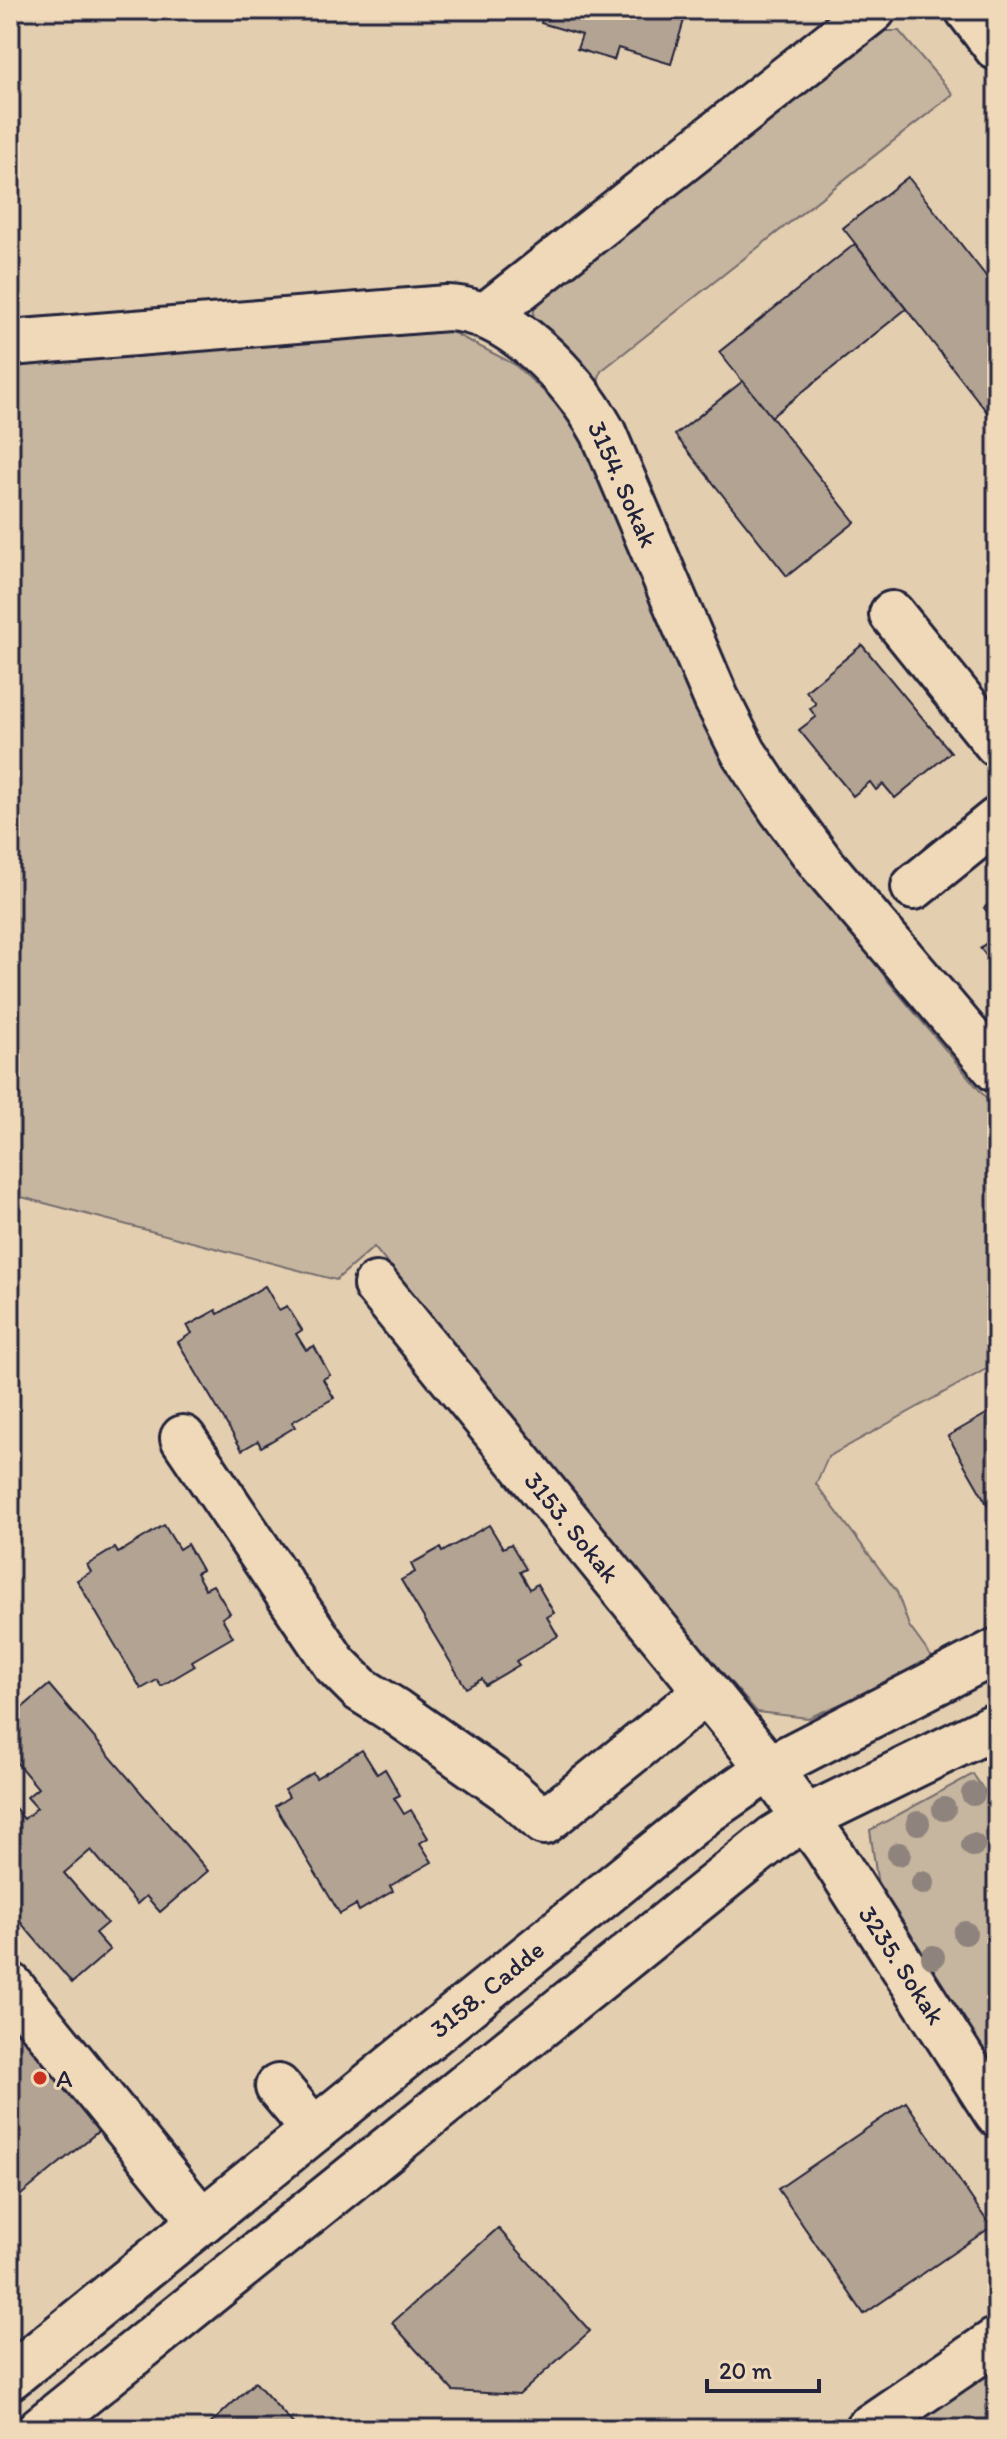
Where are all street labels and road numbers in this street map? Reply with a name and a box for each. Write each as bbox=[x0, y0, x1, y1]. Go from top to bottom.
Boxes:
street label: 3154. Sokak bbox=[581, 416, 665, 552]
street label: 3153. Sokak bbox=[517, 1465, 627, 1589]
street label: 3235. Sokak bbox=[852, 1900, 952, 2030]
street label: 3158. Cadde bbox=[424, 1933, 550, 2045]

